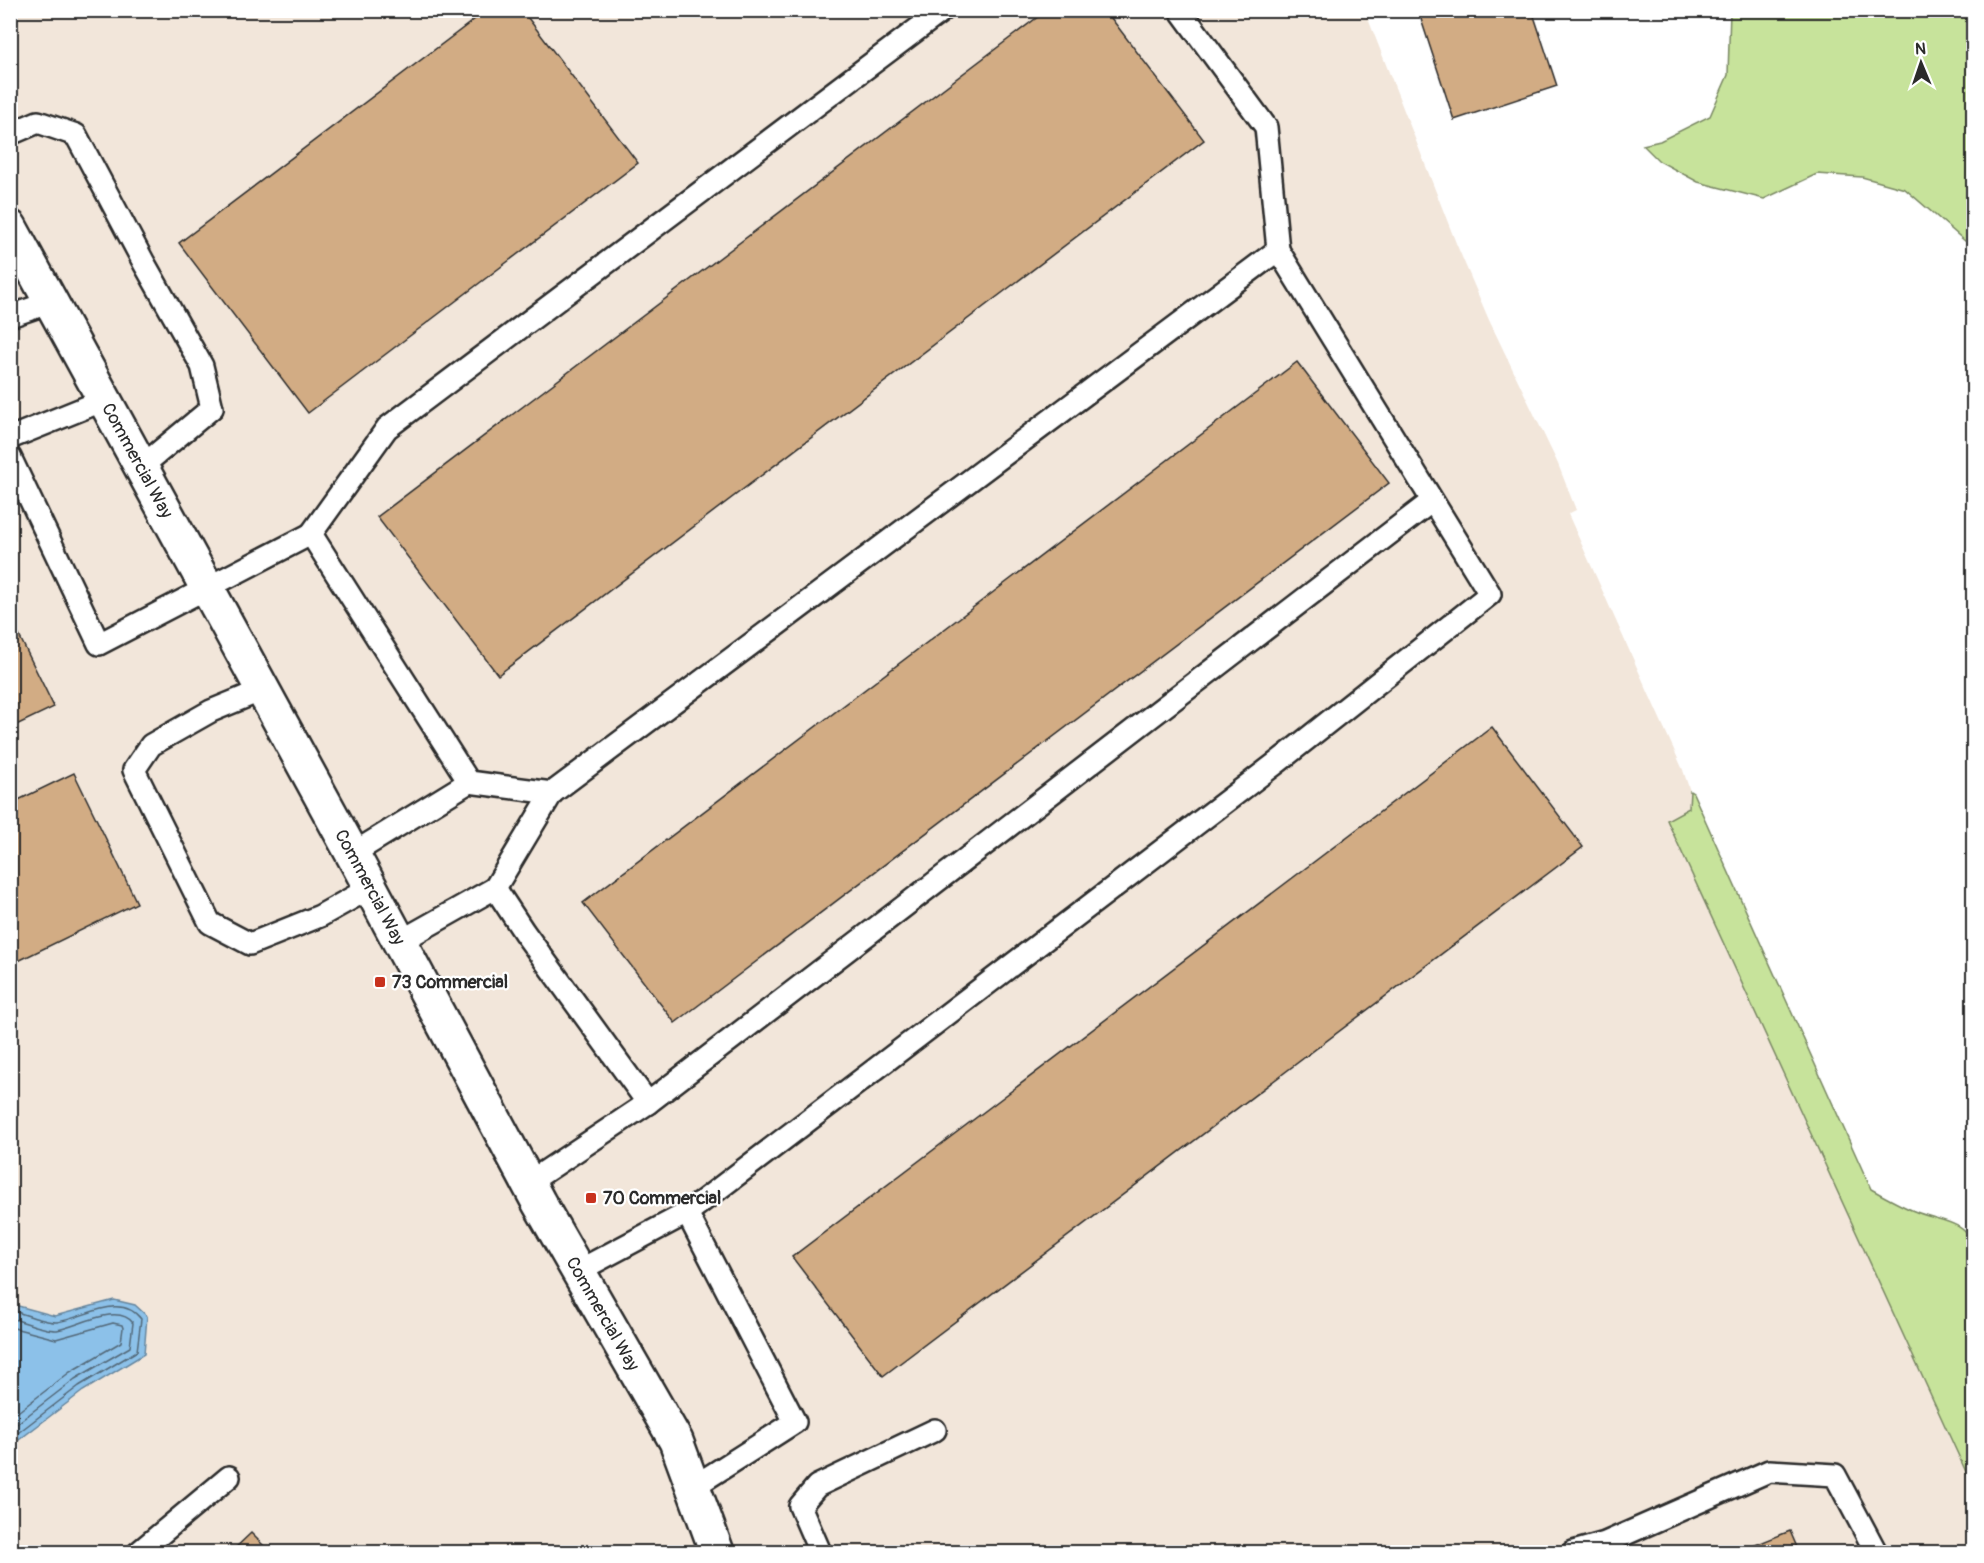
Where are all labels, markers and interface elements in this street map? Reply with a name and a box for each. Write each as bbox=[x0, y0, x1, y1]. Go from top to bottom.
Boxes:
north arrow bbox=[1891, 33, 1951, 93]
text: N bbox=[1915, 39, 1926, 59]
street label: Commercial Way bbox=[97, 399, 178, 522]
street label: Commercial Way bbox=[330, 825, 411, 949]
place label: 73 Commercial bbox=[392, 971, 508, 994]
marker: 73 Commercial bbox=[373, 975, 387, 989]
place label: 70 Commercial bbox=[603, 1187, 721, 1210]
marker: 70 Commercial bbox=[584, 1191, 598, 1205]
street label: Commercial Way bbox=[561, 1253, 645, 1375]

